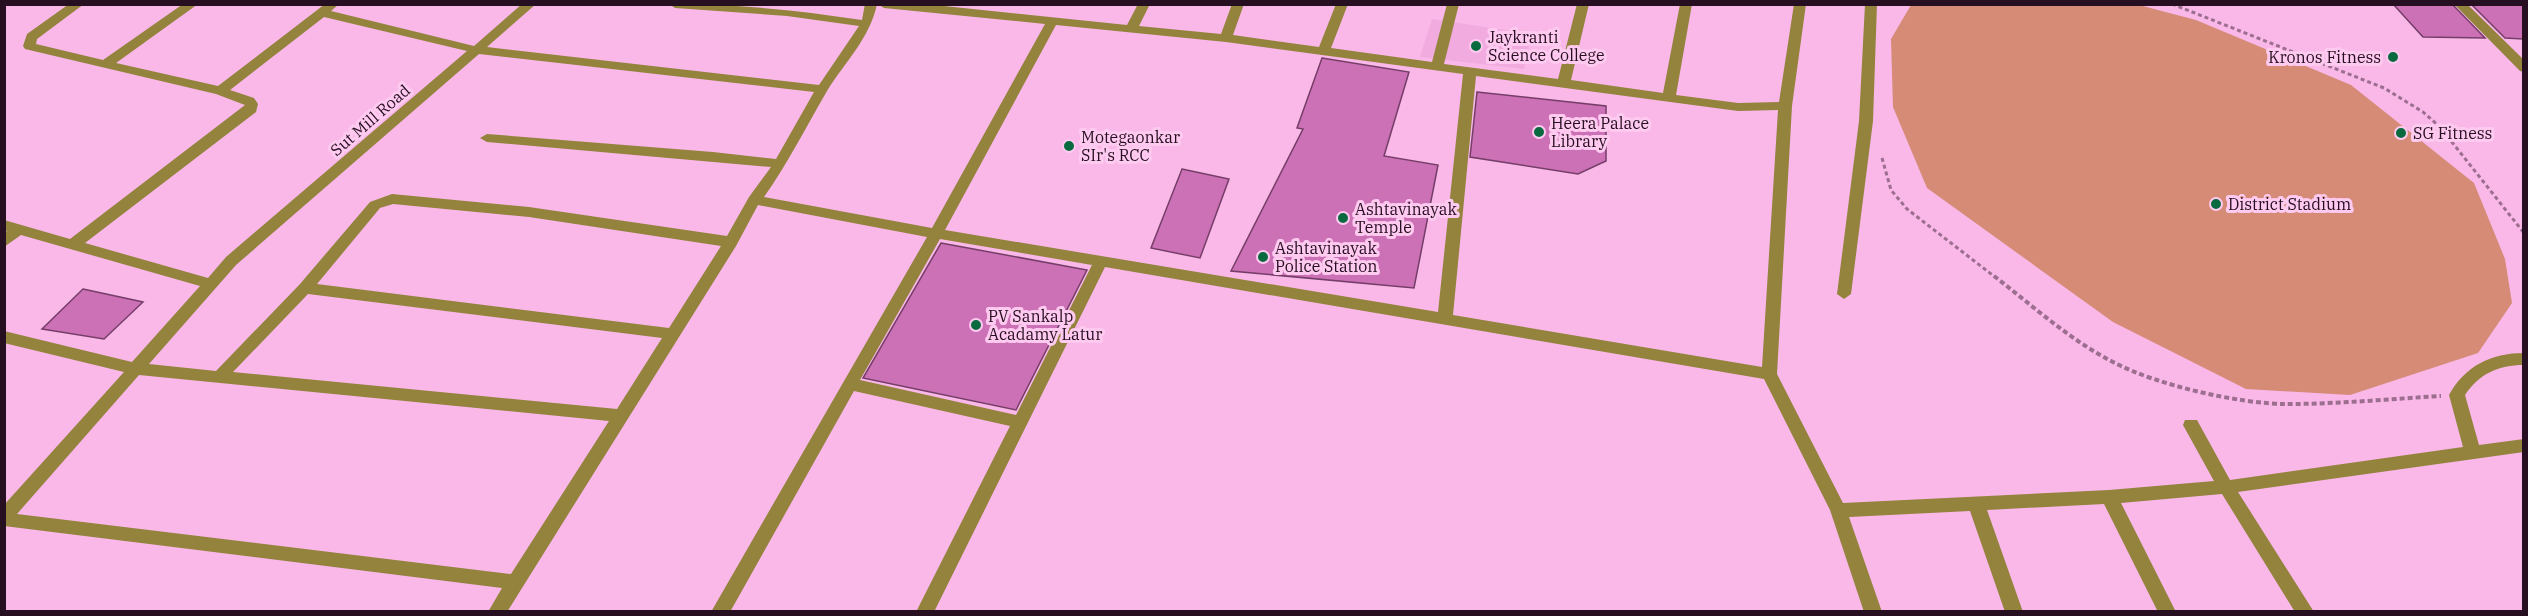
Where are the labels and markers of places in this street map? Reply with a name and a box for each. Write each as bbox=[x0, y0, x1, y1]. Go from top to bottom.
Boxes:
place label: Jaykranti Science College bbox=[1488, 27, 1605, 65]
marker: Jaykranti Science College bbox=[1469, 39, 1483, 53]
place label: Kronos Fitness bbox=[2268, 47, 2381, 67]
marker: Kronos Fitness bbox=[2386, 50, 2400, 64]
place label: Heera Palace Library bbox=[1551, 113, 1649, 151]
place label: SG Fitness bbox=[2413, 123, 2492, 143]
marker: Heera Palace Library bbox=[1532, 125, 1546, 139]
marker: SG Fitness bbox=[2394, 126, 2408, 140]
place label: Motegaonkar SIr's RCC bbox=[1081, 127, 1180, 165]
marker: Motegaonkar SIr's RCC bbox=[1062, 139, 1076, 153]
place label: District Stadium bbox=[2228, 194, 2351, 214]
marker: District Stadium bbox=[2209, 197, 2223, 211]
place label: Ashtavinayak Temple bbox=[1355, 199, 1457, 237]
marker: Ashtavinayak Temple bbox=[1336, 211, 1350, 225]
place label: Ashtavinayak Police Station bbox=[1275, 238, 1378, 276]
marker: Ashtavinayak Police Station bbox=[1256, 250, 1270, 264]
place label: PV Sankalp Acadamy Latur bbox=[988, 306, 1102, 344]
marker: PV Sankalp Acadamy Latur bbox=[969, 318, 983, 332]

